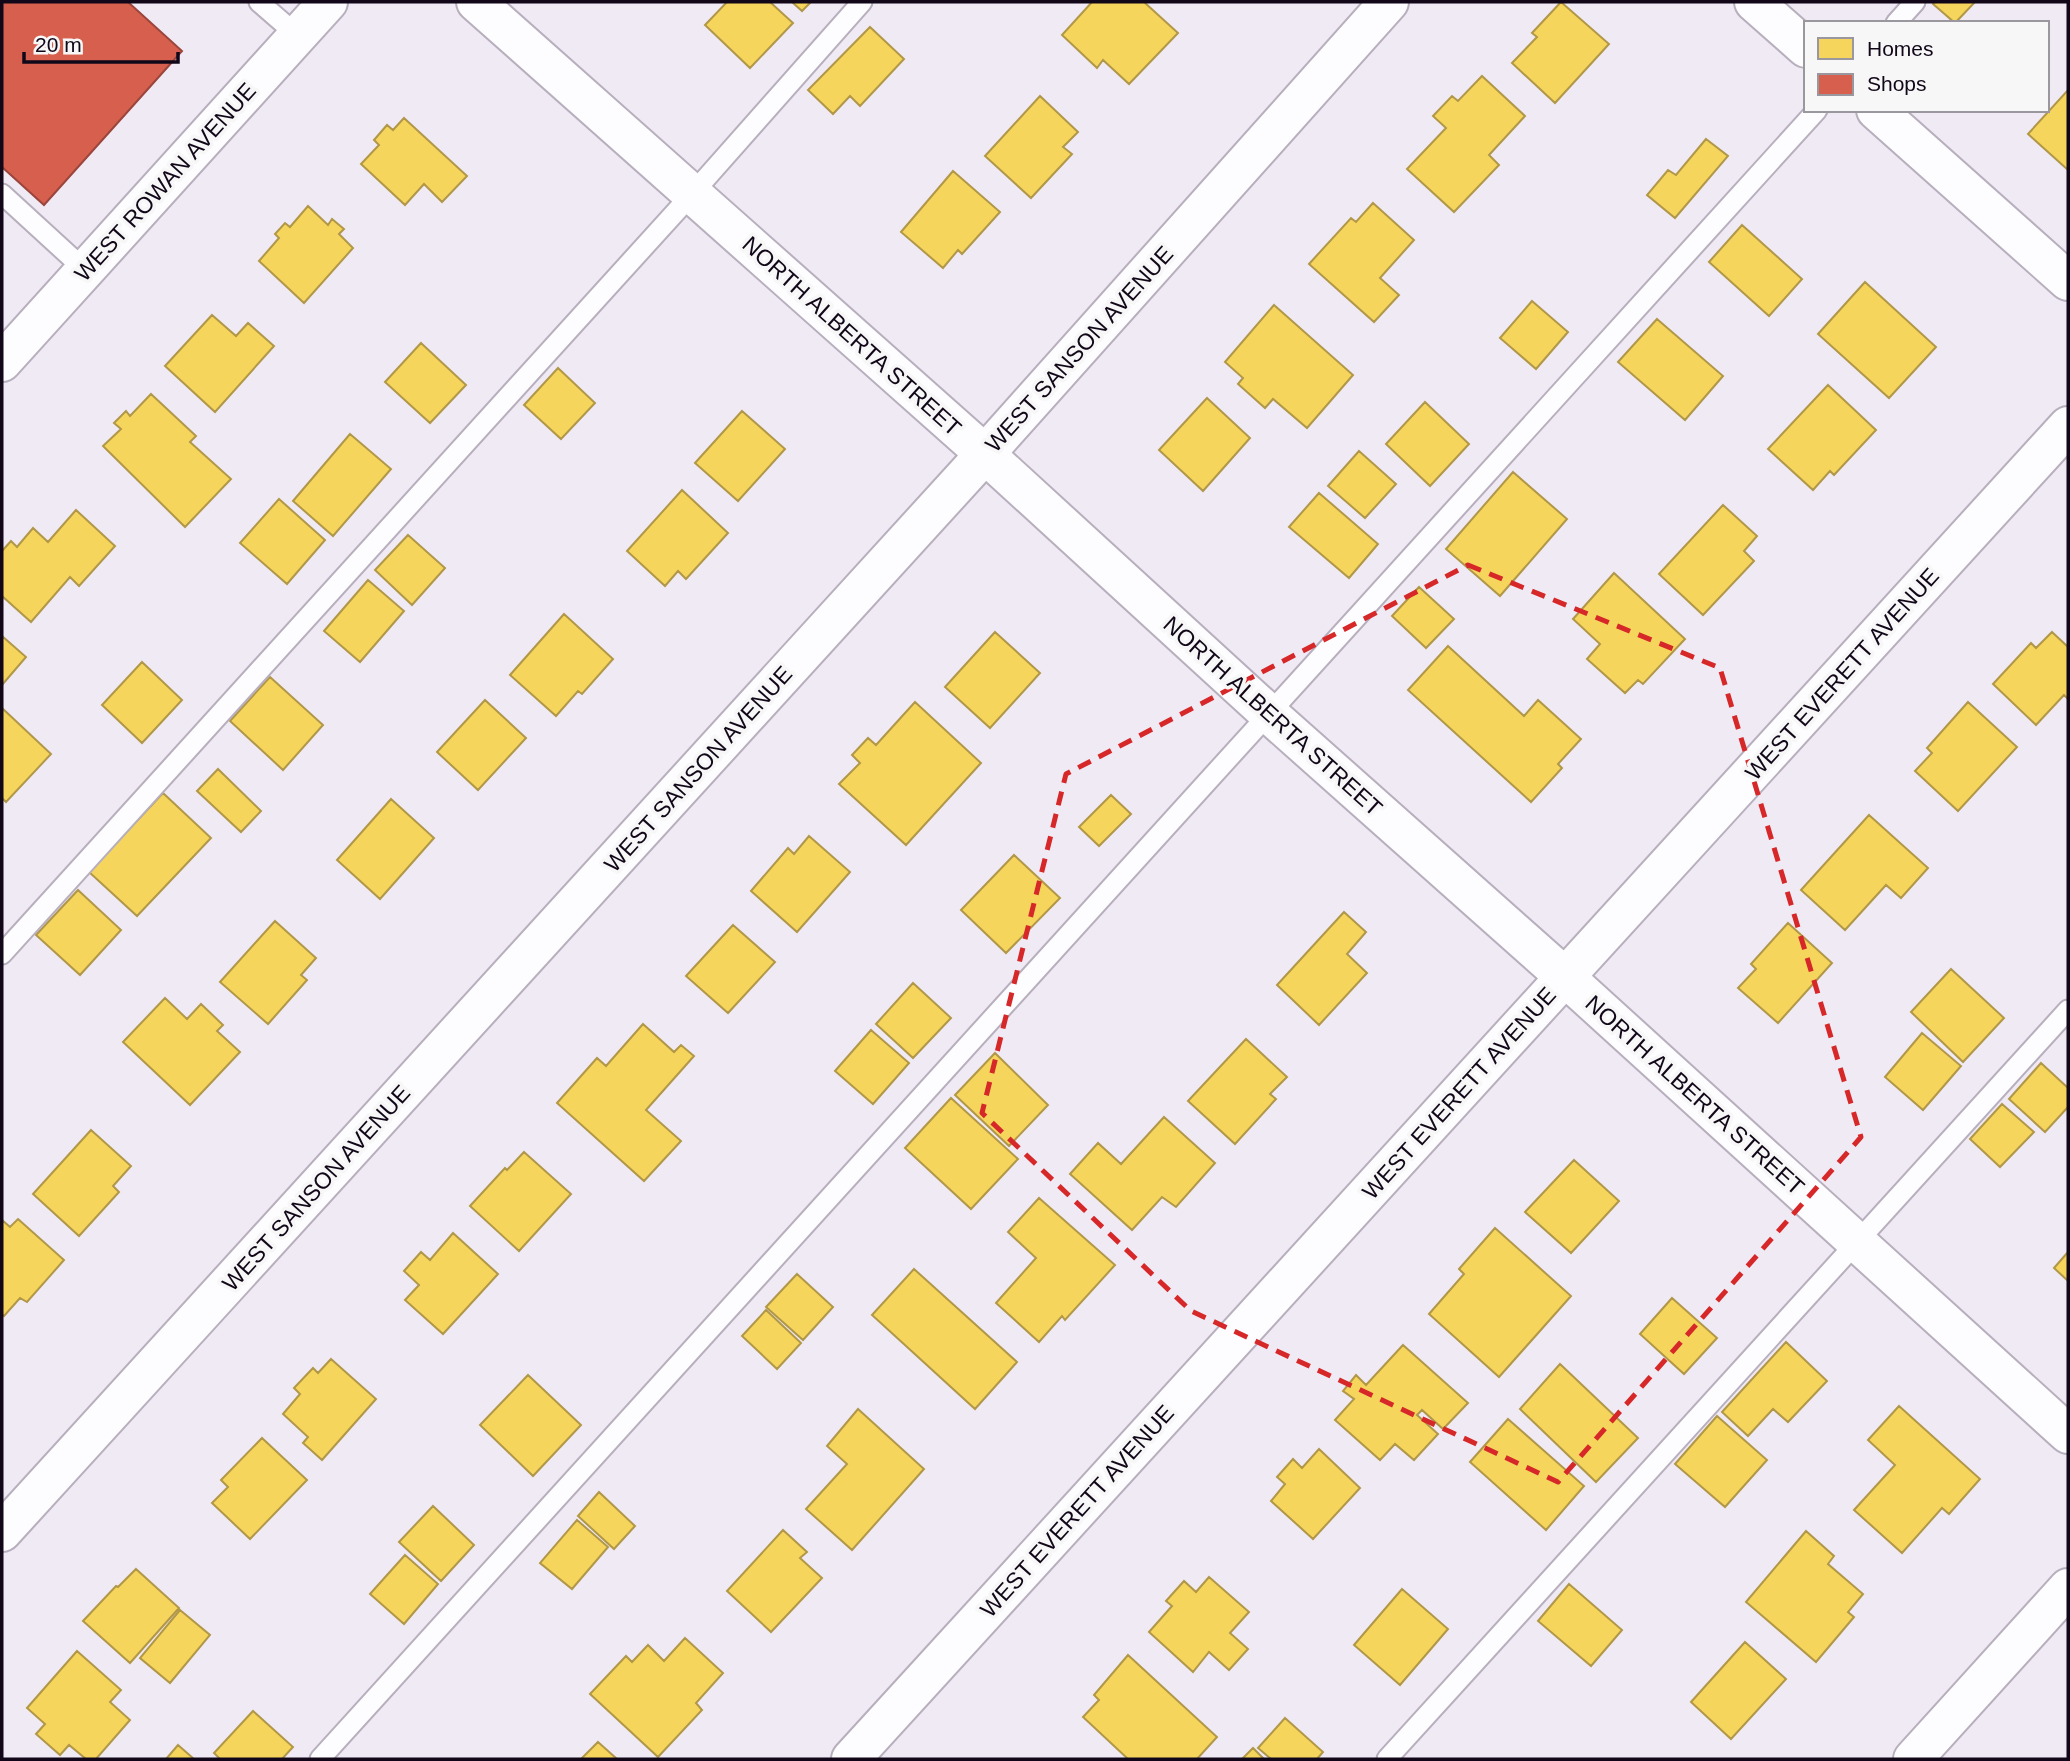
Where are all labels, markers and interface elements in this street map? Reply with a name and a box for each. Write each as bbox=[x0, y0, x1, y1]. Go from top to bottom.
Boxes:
scale bar bbox=[24, 21, 178, 65]
legend bbox=[1804, 21, 2049, 112]
text: 20 m bbox=[35, 33, 82, 56]
text: Homes bbox=[1867, 37, 1934, 60]
text: Shops bbox=[1867, 72, 1927, 95]
street label: WEST ROWAN AVENUE bbox=[69, 78, 261, 286]
street label: NORTH ALBERTA STREET bbox=[737, 231, 967, 441]
street label: WEST SANSON AVENUE bbox=[980, 241, 1178, 457]
street label: WEST EVERETT AVENUE bbox=[1740, 563, 1944, 785]
street label: NORTH ALBERTA STREET bbox=[1158, 611, 1388, 821]
street label: WEST SANSON AVENUE bbox=[599, 661, 797, 877]
street label: WEST EVERETT AVENUE bbox=[1357, 982, 1561, 1204]
street label: NORTH ALBERTA STREET bbox=[1580, 990, 1810, 1200]
street label: WEST SANSON AVENUE bbox=[217, 1080, 415, 1296]
street label: WEST EVERETT AVENUE bbox=[975, 1400, 1179, 1622]

